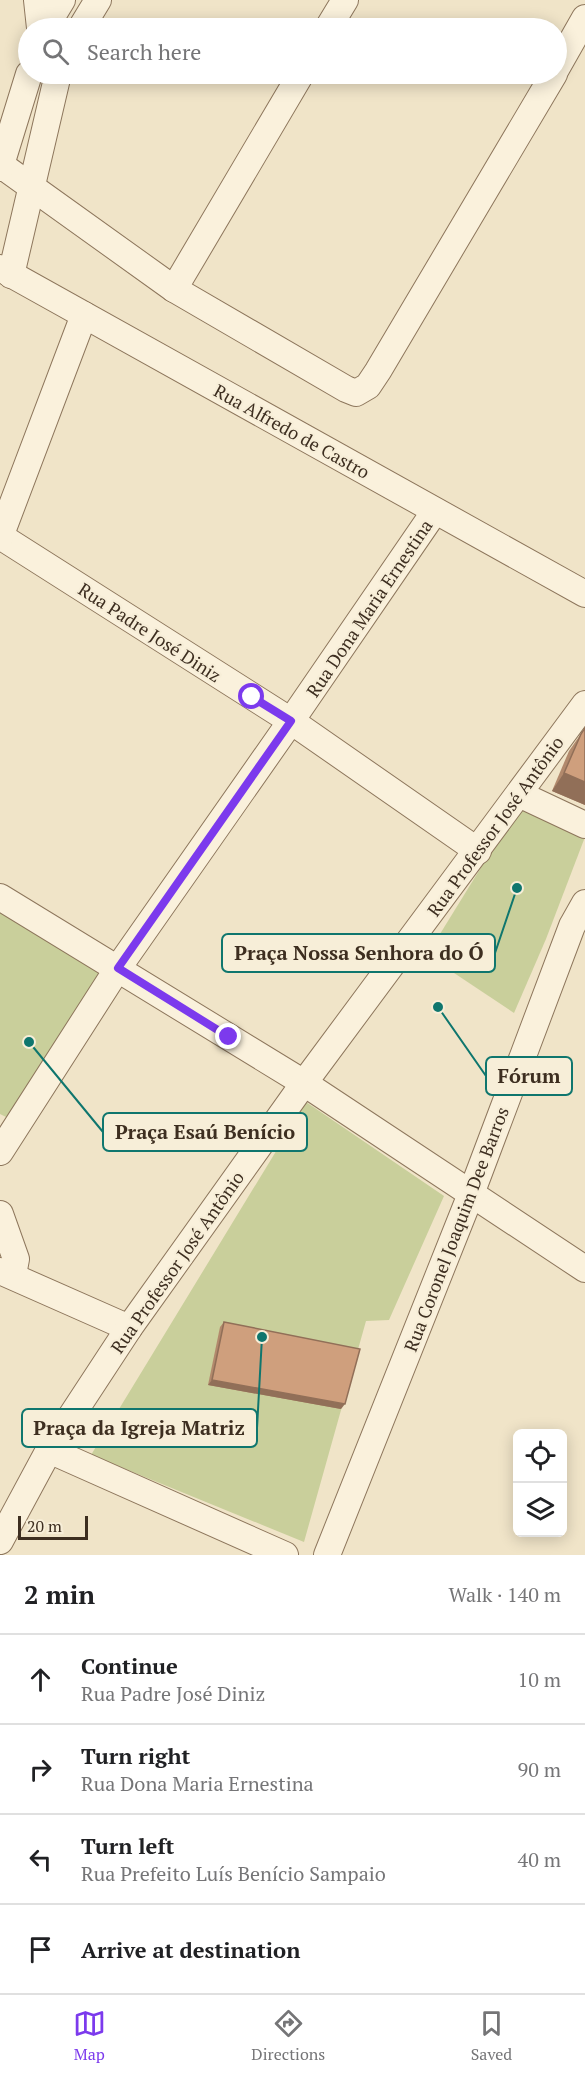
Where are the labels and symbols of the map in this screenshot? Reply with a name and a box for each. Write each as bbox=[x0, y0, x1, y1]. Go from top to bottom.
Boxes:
street label: Rua Alfredo de Castro bbox=[210, 378, 374, 484]
street label: Rua Dona Maria Ernestina bbox=[300, 514, 438, 702]
street label: Rua Padre José Diniz bbox=[74, 577, 226, 687]
route start bbox=[238, 683, 264, 709]
street label: Rua Professor José Antônio bbox=[421, 731, 569, 921]
callout: Praça Nossa Senhora do Ó bbox=[222, 934, 495, 972]
text: Praça Nossa Senhora do Ó bbox=[234, 939, 484, 966]
route end bbox=[215, 1023, 241, 1049]
callout: Fórum bbox=[486, 1057, 572, 1095]
text: Fórum bbox=[498, 1062, 561, 1089]
street label: Rua Coronel Joaquim Dee Barros bbox=[398, 1103, 514, 1355]
callout: Praça Esaú Benício bbox=[103, 1113, 307, 1151]
text: Praça Esaú Benício bbox=[115, 1118, 295, 1145]
street label: Rua Professor José Antônio bbox=[105, 1166, 249, 1358]
callout: Praça da Igreja Matriz bbox=[22, 1409, 257, 1447]
text: Praça da Igreja Matriz bbox=[33, 1414, 245, 1441]
scale bar bbox=[18, 1513, 88, 1540]

